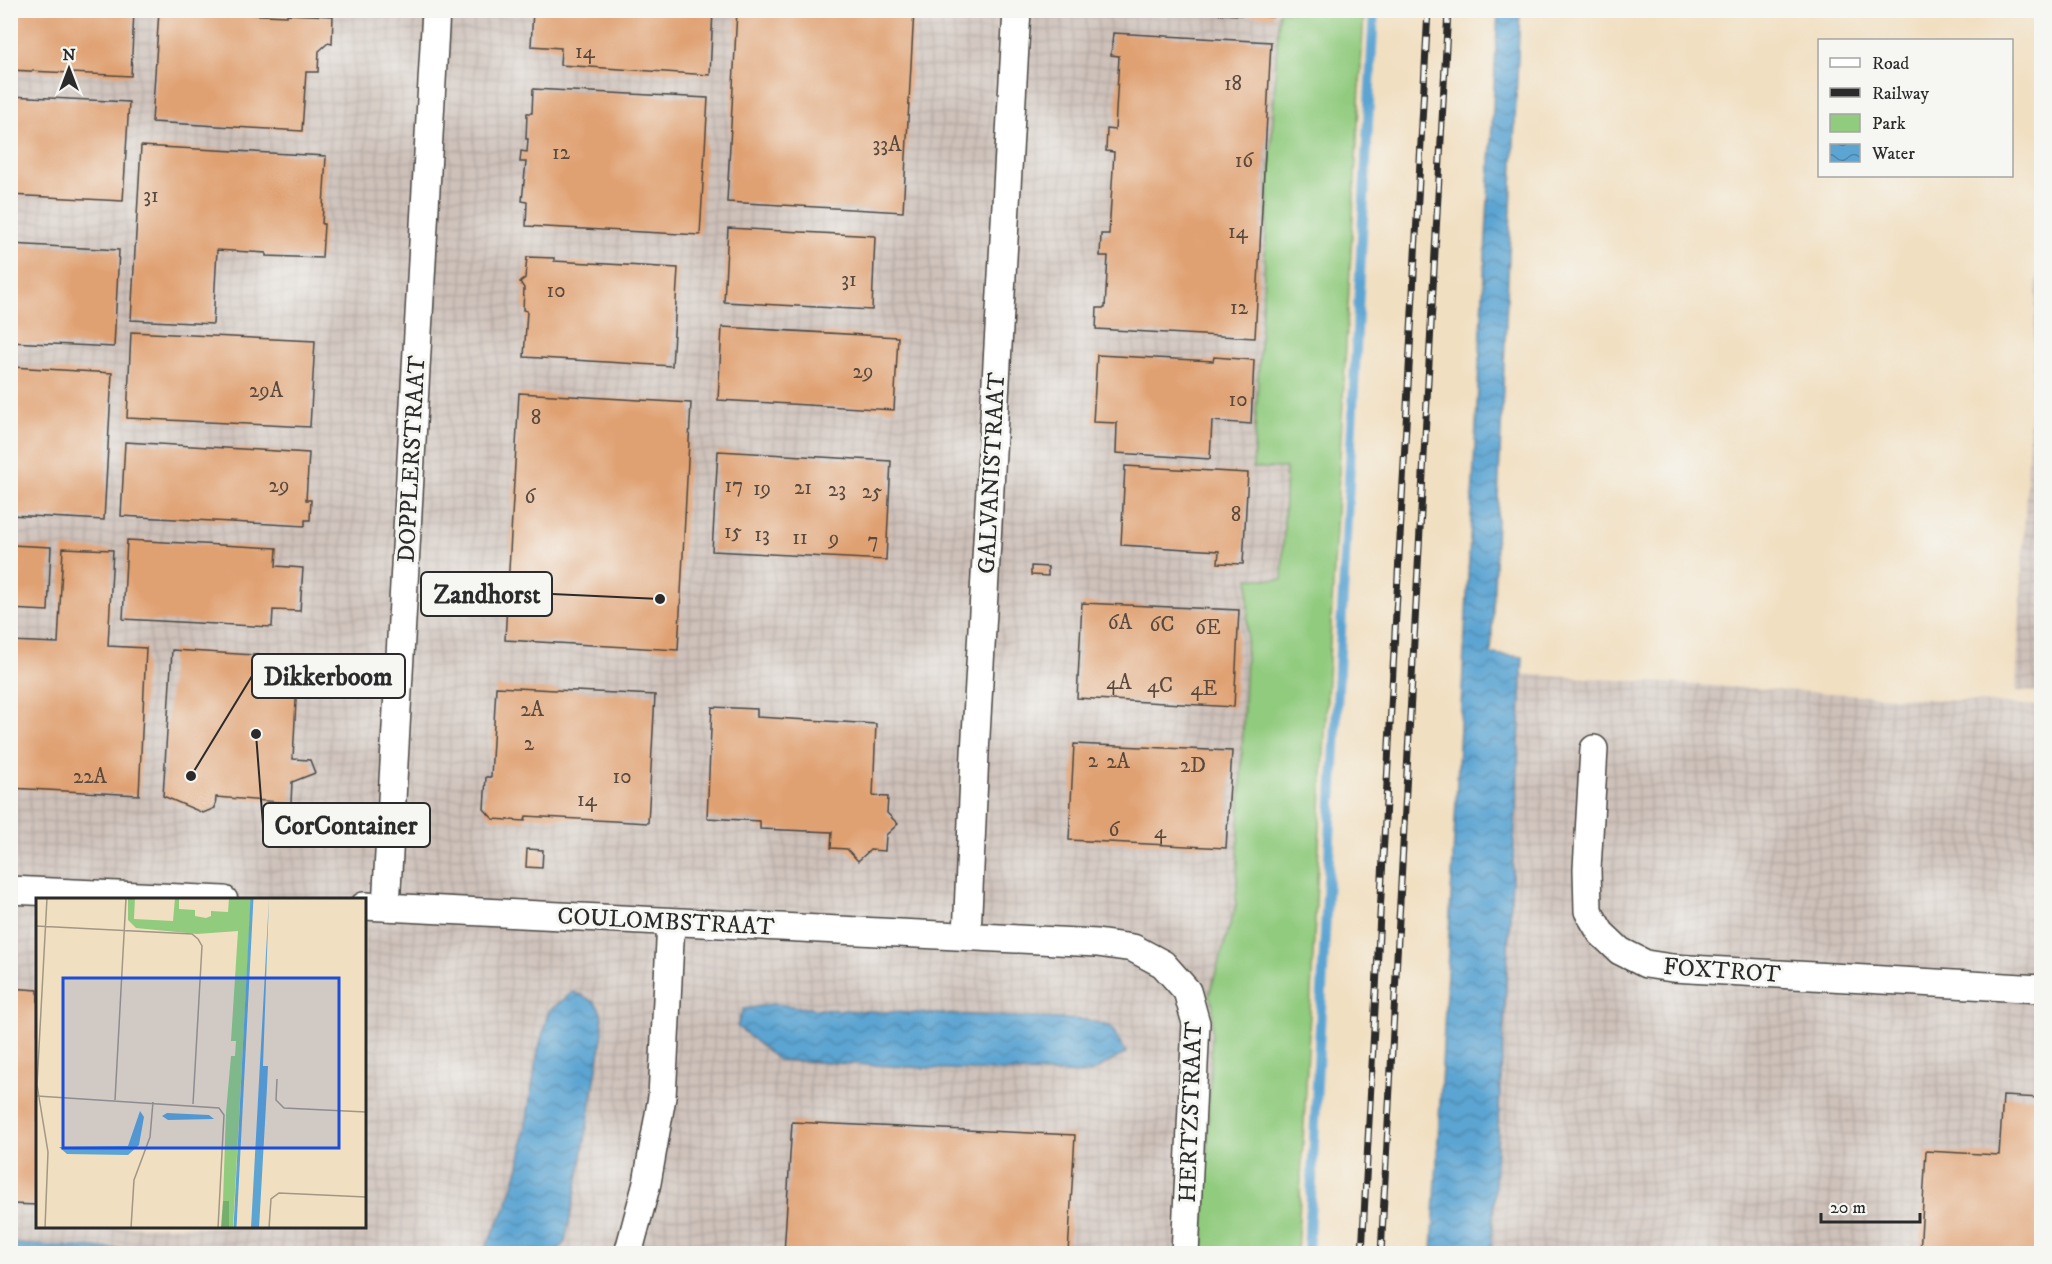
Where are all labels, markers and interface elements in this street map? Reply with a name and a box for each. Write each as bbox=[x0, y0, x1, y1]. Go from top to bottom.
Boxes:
north arrow bbox=[39, 39, 99, 99]
house number: 14 bbox=[575, 39, 596, 65]
legend bbox=[1818, 39, 2013, 177]
text: N bbox=[62, 45, 76, 65]
text: Road bbox=[1872, 53, 1909, 75]
house number: 18 bbox=[1224, 71, 1242, 97]
text: Railway bbox=[1872, 83, 1930, 105]
text: Park bbox=[1872, 113, 1906, 135]
house number: 33A bbox=[872, 132, 902, 158]
house number: 12 bbox=[552, 140, 571, 166]
text: Water bbox=[1871, 143, 1915, 165]
house number: 16 bbox=[1235, 148, 1254, 174]
house number: 31 bbox=[143, 183, 159, 209]
house number: 14 bbox=[1228, 219, 1249, 245]
house number: 31 bbox=[841, 267, 857, 293]
house number: 10 bbox=[547, 278, 565, 304]
house number: 12 bbox=[1230, 295, 1249, 321]
street label: DOPPLERSTRAAT bbox=[392, 355, 432, 563]
house number: 29 bbox=[853, 359, 873, 385]
street label: GALVANISTRAAT bbox=[972, 371, 1012, 575]
house number: 29A bbox=[249, 378, 284, 404]
house number: 10 bbox=[1229, 387, 1247, 413]
house number: 8 bbox=[531, 405, 541, 431]
house number: 29 bbox=[269, 473, 289, 499]
house number: 17 bbox=[725, 473, 743, 499]
house number: 21 bbox=[794, 475, 812, 501]
house number: 19 bbox=[753, 476, 771, 502]
house number: 23 bbox=[828, 477, 846, 503]
house number: 25 bbox=[862, 479, 882, 505]
house number: 6 bbox=[525, 484, 537, 510]
house number: 8 bbox=[1231, 502, 1241, 528]
house number: 15 bbox=[724, 519, 742, 545]
house number: 13 bbox=[754, 522, 770, 548]
house number: 11 bbox=[792, 525, 808, 551]
house number: 9 bbox=[828, 526, 839, 552]
house number: 7 bbox=[867, 528, 879, 554]
callout: Zandhorst bbox=[421, 572, 552, 616]
text: Zandhorst bbox=[433, 579, 541, 612]
house number: 6A bbox=[1108, 610, 1133, 636]
house number: 6C bbox=[1150, 612, 1174, 638]
house number: 6E bbox=[1195, 615, 1221, 641]
callout: Dikkerboom bbox=[252, 654, 405, 698]
text: Dikkerboom bbox=[263, 661, 393, 694]
house number: 4A bbox=[1106, 670, 1132, 696]
house number: 4C bbox=[1147, 673, 1173, 699]
house number: 4E bbox=[1191, 676, 1218, 702]
house number: 2A bbox=[520, 697, 544, 723]
house number: 2 bbox=[524, 731, 535, 757]
house number: 2 bbox=[1088, 748, 1099, 774]
house number: 2A bbox=[1106, 749, 1130, 775]
house number: 2D bbox=[1180, 753, 1206, 779]
house number: 22A bbox=[73, 764, 108, 790]
house number: 10 bbox=[613, 764, 631, 790]
house number: 14 bbox=[577, 787, 598, 813]
callout: CorContainer bbox=[263, 803, 430, 847]
text: CorContainer bbox=[275, 810, 418, 843]
house number: 6 bbox=[1109, 817, 1121, 843]
house number: 4 bbox=[1154, 819, 1167, 845]
inset map bbox=[36, 898, 366, 1228]
street label: COULOMBSTRAAT bbox=[557, 901, 775, 943]
street label: FOXTROT bbox=[1662, 952, 1782, 990]
street label: HERTZSTRAAT bbox=[1173, 1021, 1209, 1203]
scale bar bbox=[1821, 1186, 1920, 1224]
text: 20 m bbox=[1830, 1197, 1866, 1219]

